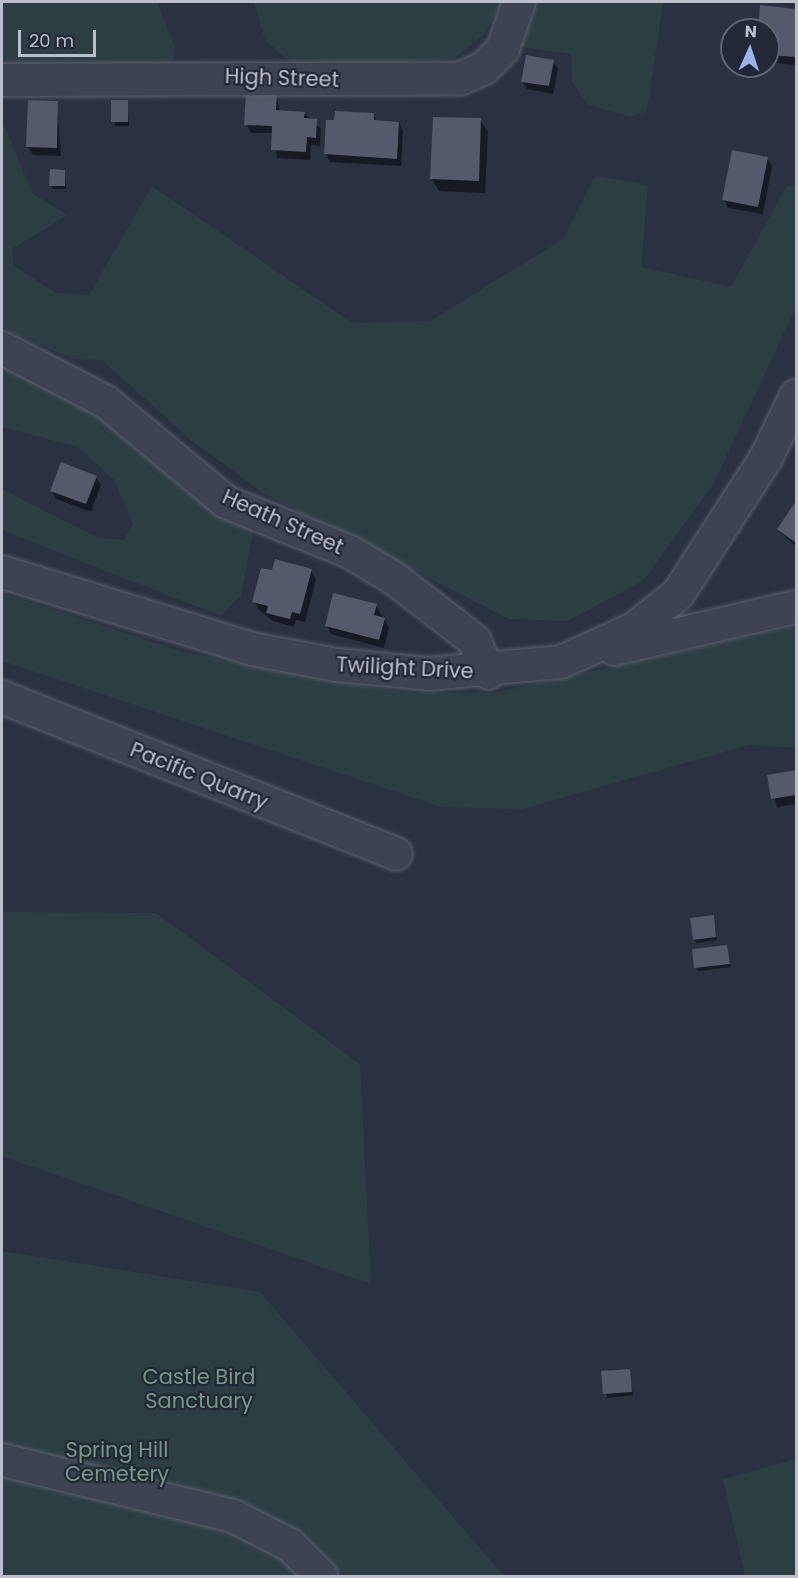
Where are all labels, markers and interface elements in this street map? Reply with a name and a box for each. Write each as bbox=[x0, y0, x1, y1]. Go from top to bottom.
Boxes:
scale bar bbox=[21, 18, 99, 56]
north arrow bbox=[720, 18, 780, 78]
text: N bbox=[744, 20, 757, 43]
text: 20 m bbox=[29, 28, 74, 53]
street label: High Street bbox=[224, 63, 340, 93]
street label: Heath Street bbox=[219, 484, 347, 560]
street label: Twilight Drive bbox=[336, 652, 474, 684]
street label: Pacific Quarry bbox=[126, 737, 272, 815]
park label: Castle Bird Sanctuary bbox=[143, 1364, 255, 1414]
park label: Spring Hill Cemetery bbox=[65, 1437, 169, 1487]

